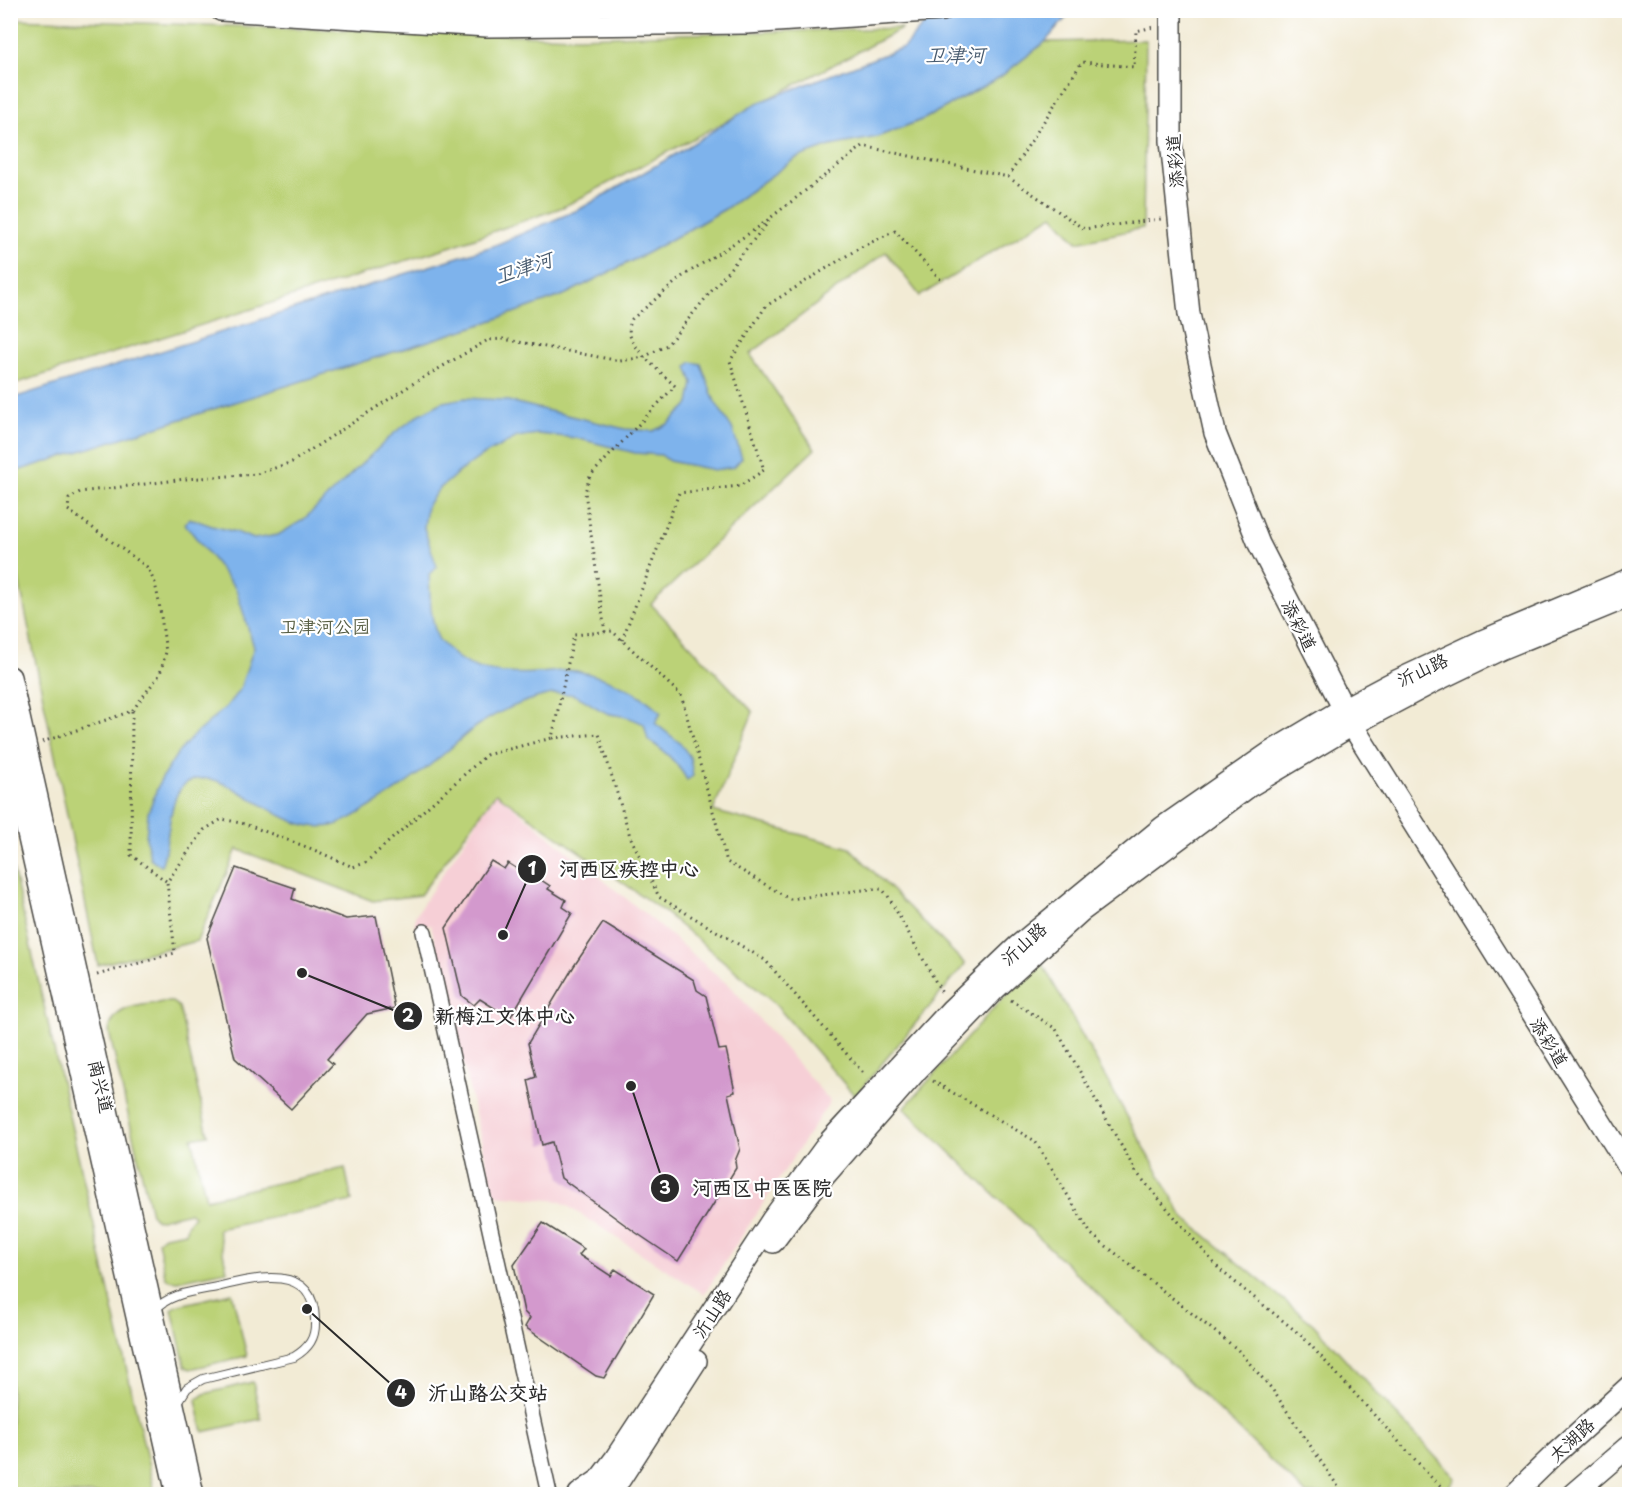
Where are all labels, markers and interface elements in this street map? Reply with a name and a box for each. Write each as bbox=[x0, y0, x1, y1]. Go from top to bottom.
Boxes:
water label: 卫津河 bbox=[925, 39, 988, 69]
street label: 添彩道 bbox=[1159, 133, 1189, 189]
water label: 卫津河 bbox=[490, 243, 559, 291]
street label: 添彩道 bbox=[1276, 595, 1324, 655]
park label: 卫津河公园 bbox=[280, 612, 370, 639]
street label: 沂山路 bbox=[1392, 645, 1452, 693]
callout: 河西区疾控中心 bbox=[517, 850, 711, 888]
text: 河西区疾控中心 bbox=[559, 853, 699, 883]
text: 1 bbox=[528, 854, 537, 881]
street label: 沂山路 bbox=[994, 915, 1052, 971]
callout: 新梅江文体中心 bbox=[393, 997, 587, 1035]
text: 新梅江文体中心 bbox=[435, 1000, 575, 1030]
text: 2 bbox=[402, 1001, 415, 1028]
street label: 添彩道 bbox=[1524, 1012, 1576, 1072]
street label: 南兴道 bbox=[83, 1057, 121, 1115]
callout: 河西区中医医院 bbox=[650, 1169, 844, 1207]
text: 河西区中医医院 bbox=[692, 1172, 832, 1202]
text: 3 bbox=[659, 1173, 671, 1200]
street label: 沂山路 bbox=[685, 1283, 737, 1343]
callout: 沂山路公交站 bbox=[386, 1374, 560, 1412]
text: 沂山路公交站 bbox=[428, 1377, 548, 1407]
text: 4 bbox=[395, 1378, 407, 1405]
street label: 太湖路 bbox=[1542, 1411, 1600, 1467]

